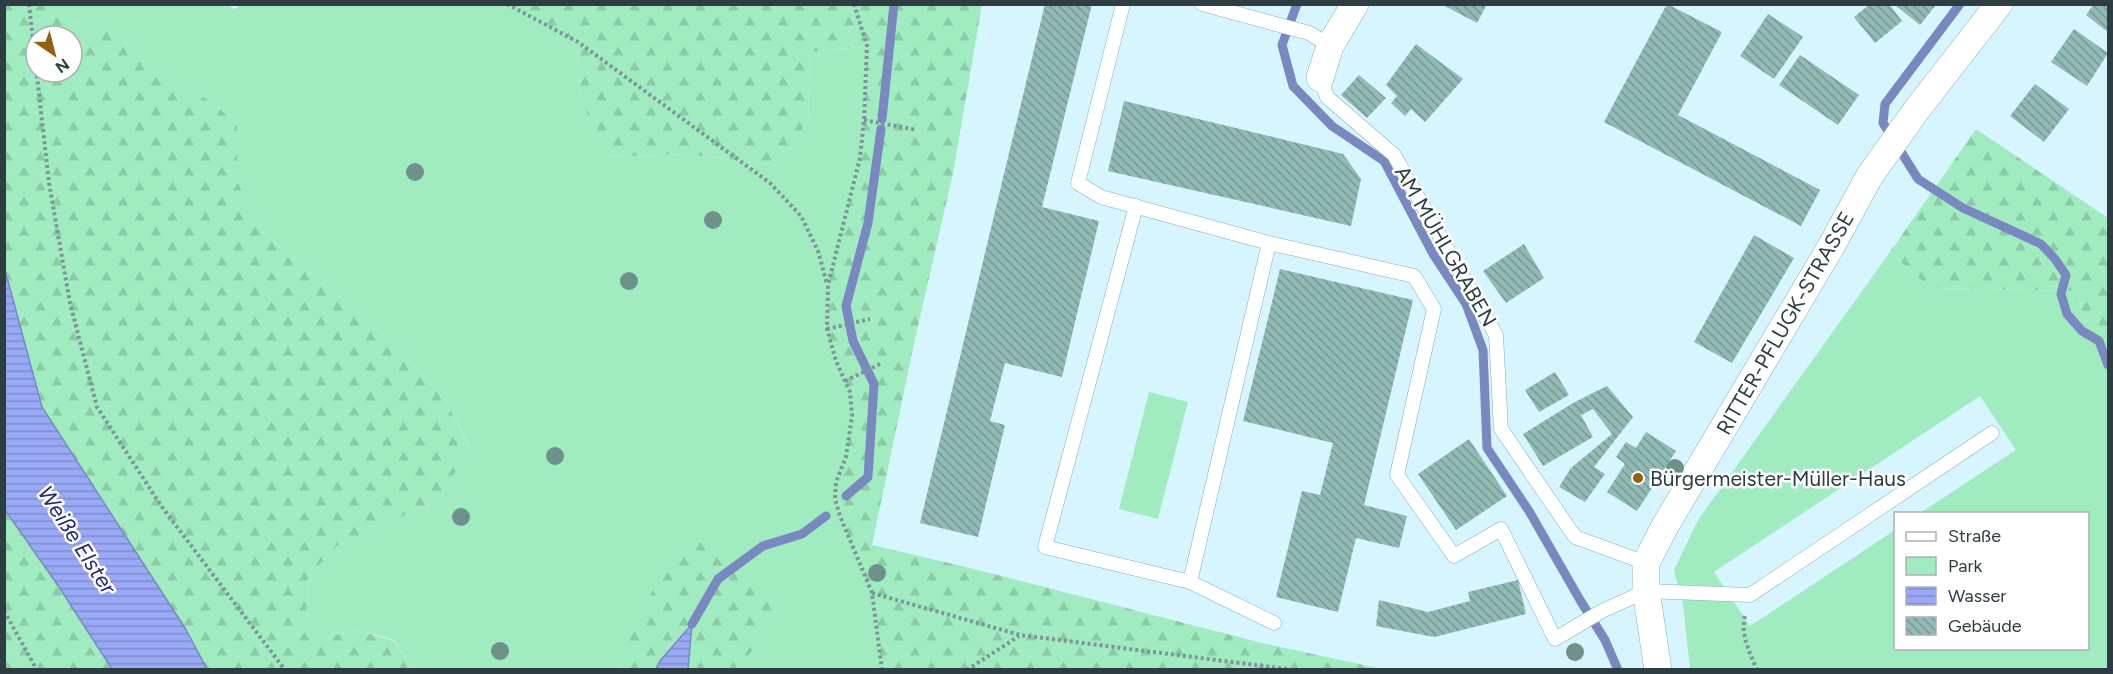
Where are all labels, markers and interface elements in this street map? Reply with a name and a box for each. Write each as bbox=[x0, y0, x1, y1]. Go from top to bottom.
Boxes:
north arrow bbox=[24, 24, 84, 84]
text: N bbox=[52, 55, 73, 77]
street label: AM MÜHLGRABEN bbox=[1390, 161, 1502, 331]
street label: RITTER-PFLUGK-STRASSE bbox=[1711, 207, 1859, 439]
place label: Bürgermeister-Müller-Haus bbox=[1650, 466, 1906, 491]
marker: Bürgermeister-Müller-Haus bbox=[1631, 471, 1645, 485]
water label: Weiße Elster bbox=[32, 481, 123, 600]
legend bbox=[1894, 512, 2089, 650]
text: Straße bbox=[1948, 525, 2001, 547]
text: Park bbox=[1948, 555, 1983, 577]
text: Wasser bbox=[1948, 585, 2006, 607]
text: Gebäude bbox=[1948, 615, 2022, 637]

